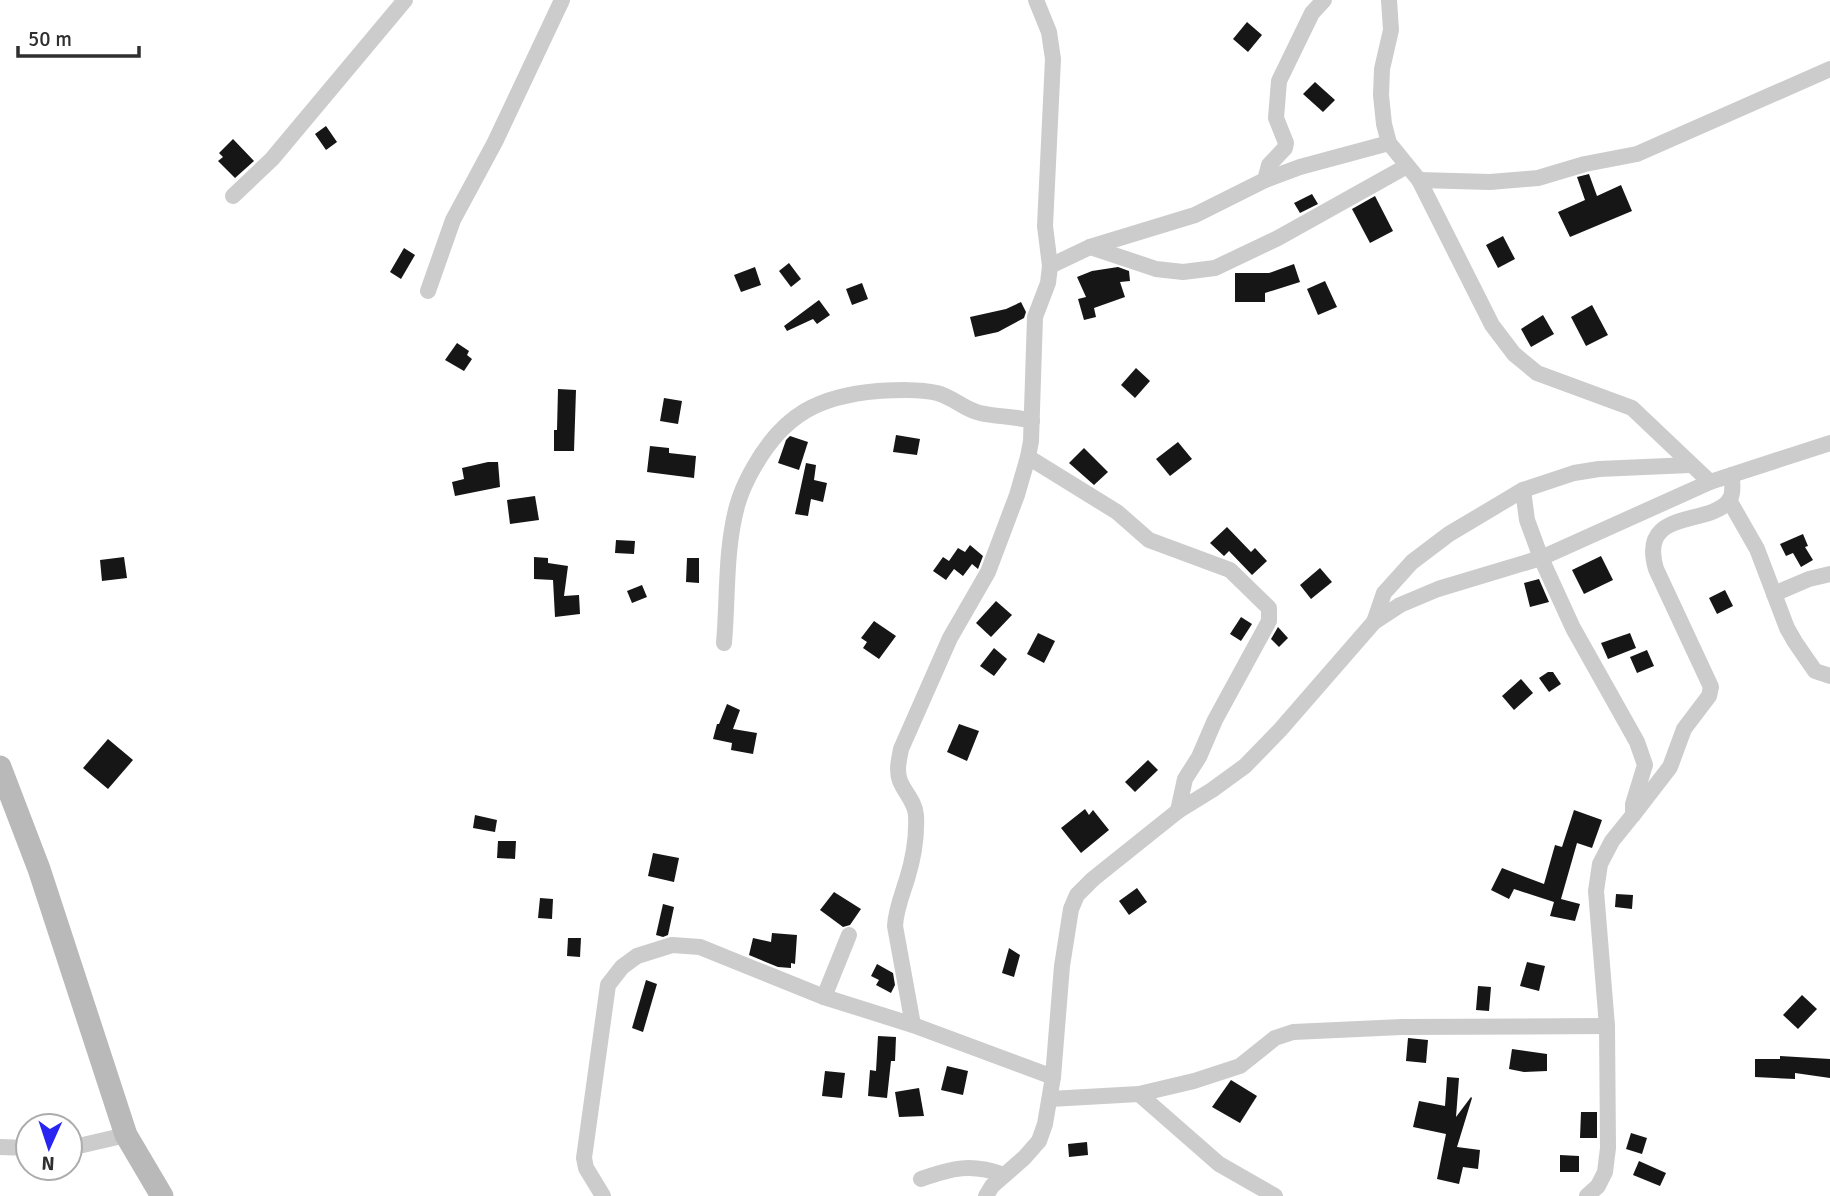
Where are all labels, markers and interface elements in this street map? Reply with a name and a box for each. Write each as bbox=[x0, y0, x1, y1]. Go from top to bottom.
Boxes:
scale bar bbox=[18, 14, 138, 58]
text: 50 m bbox=[28, 26, 72, 52]
north arrow bbox=[14, 1112, 84, 1182]
text: N bbox=[41, 1151, 55, 1175]

